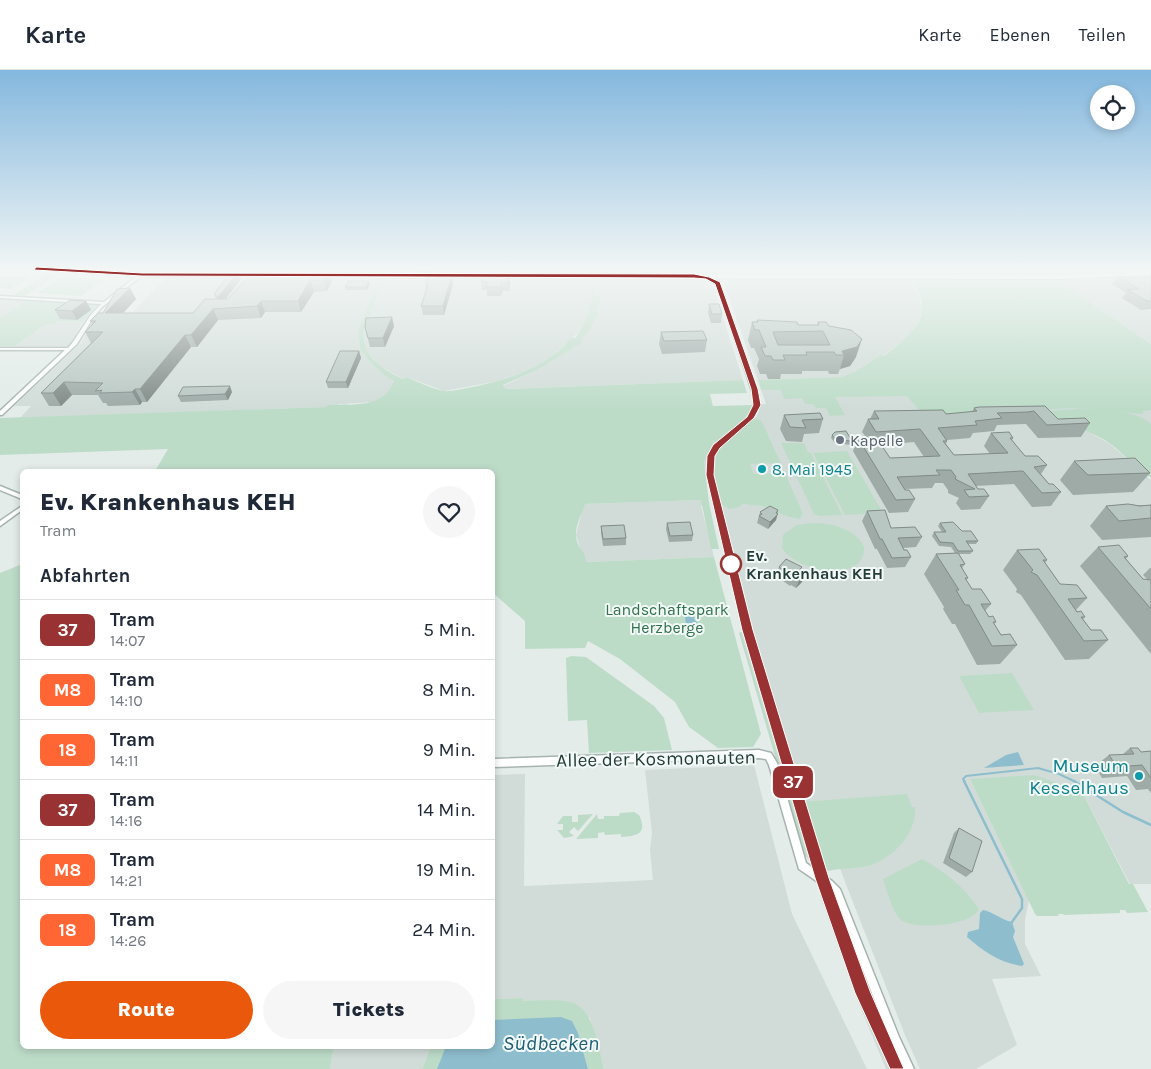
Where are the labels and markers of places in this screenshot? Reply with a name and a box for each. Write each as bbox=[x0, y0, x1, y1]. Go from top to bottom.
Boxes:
place label: Kapelle bbox=[850, 431, 903, 450]
marker: Kapelle bbox=[834, 434, 846, 446]
place label: 8. Mai 1945 bbox=[772, 460, 852, 479]
marker: 8. Mai 1945 bbox=[756, 463, 768, 475]
place label: Ev. Krankenhaus KEH bbox=[746, 546, 883, 583]
marker: Ev. Krankenhaus KEH bbox=[720, 553, 742, 575]
place label: Museum Kesselhaus bbox=[1029, 755, 1129, 799]
marker: Museum Kesselhaus bbox=[1133, 770, 1145, 782]

